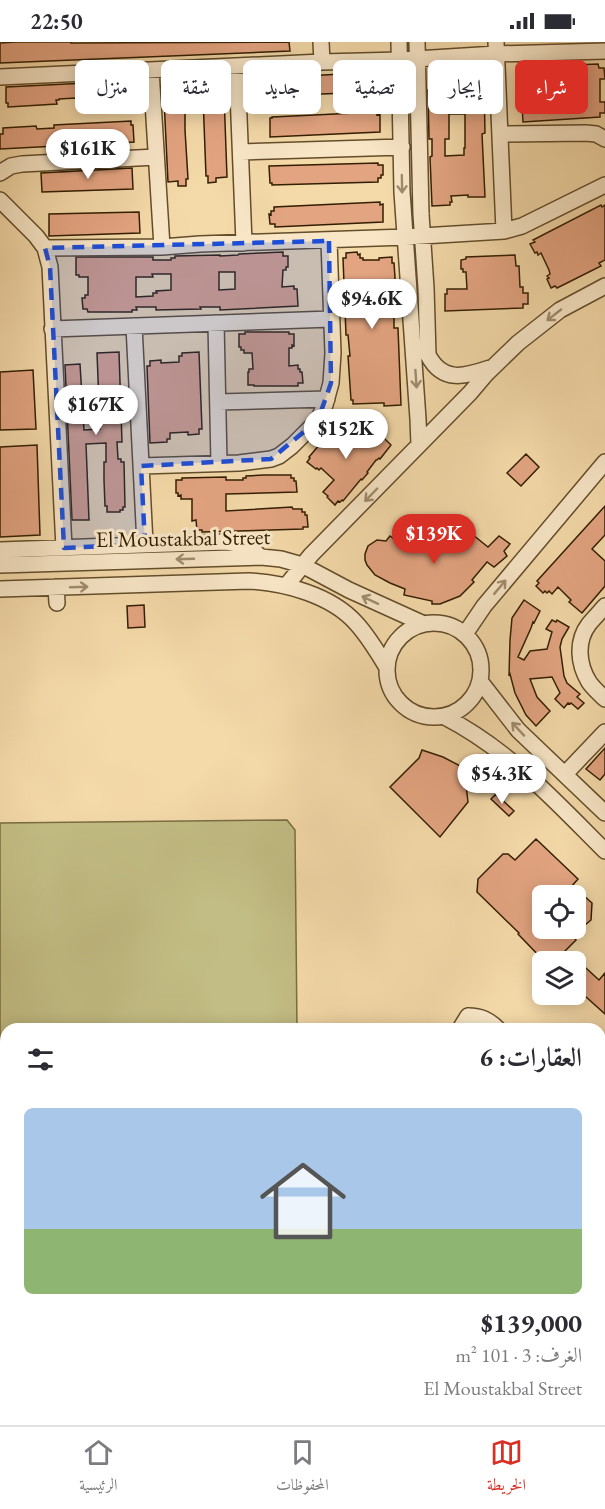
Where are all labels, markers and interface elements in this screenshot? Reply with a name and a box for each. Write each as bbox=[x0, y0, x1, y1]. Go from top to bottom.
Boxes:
text: 22:50 bbox=[30, 7, 83, 36]
chip: منزل bbox=[75, 60, 149, 114]
chip: شقة bbox=[161, 60, 231, 114]
chip: جديد bbox=[243, 60, 321, 114]
chip: تصفية bbox=[333, 60, 416, 114]
chip: إيجار bbox=[428, 60, 503, 114]
chip: شراء bbox=[515, 60, 588, 114]
pin: $161K bbox=[46, 129, 130, 180]
text: $161K bbox=[60, 135, 116, 161]
one-way arrow bbox=[396, 174, 408, 194]
pin: $94.6K bbox=[323, 279, 421, 330]
text: $94.6K bbox=[341, 285, 403, 311]
one-way arrow bbox=[547, 308, 563, 321]
one-way arrow bbox=[410, 368, 421, 388]
pin: $167K bbox=[54, 385, 138, 436]
text: $167K bbox=[68, 391, 124, 417]
pin: $152K bbox=[304, 409, 388, 460]
text: $152K bbox=[318, 415, 374, 441]
one-way arrow bbox=[363, 488, 378, 503]
pin: $139K bbox=[392, 514, 476, 565]
text: $139K bbox=[406, 520, 462, 546]
street label: El Moustakbal Street bbox=[95, 522, 271, 554]
one-way arrow bbox=[175, 553, 195, 565]
one-way arrow bbox=[493, 580, 507, 595]
one-way arrow bbox=[69, 581, 89, 592]
one-way arrow bbox=[362, 594, 380, 606]
one-way arrow bbox=[511, 721, 525, 736]
pin: $54.3K bbox=[453, 754, 551, 805]
text: $54.3K bbox=[471, 760, 533, 786]
map controls bbox=[532, 885, 586, 1005]
button: locate bbox=[532, 885, 586, 939]
button: layers bbox=[532, 951, 586, 1005]
text: العقارات: 6 bbox=[479, 1040, 582, 1074]
icon: filters bbox=[24, 1043, 57, 1076]
icon: home bbox=[249, 1147, 357, 1255]
text: $139,000 bbox=[481, 1306, 582, 1340]
text: الغرف: 3 · 101 m² bbox=[455, 1342, 582, 1368]
text: El Moustakbal Street bbox=[423, 1375, 582, 1401]
tab: الرئيسية bbox=[79, 1436, 118, 1500]
tab: المحفوظات bbox=[276, 1436, 329, 1500]
tab: الخريطة bbox=[487, 1436, 526, 1500]

